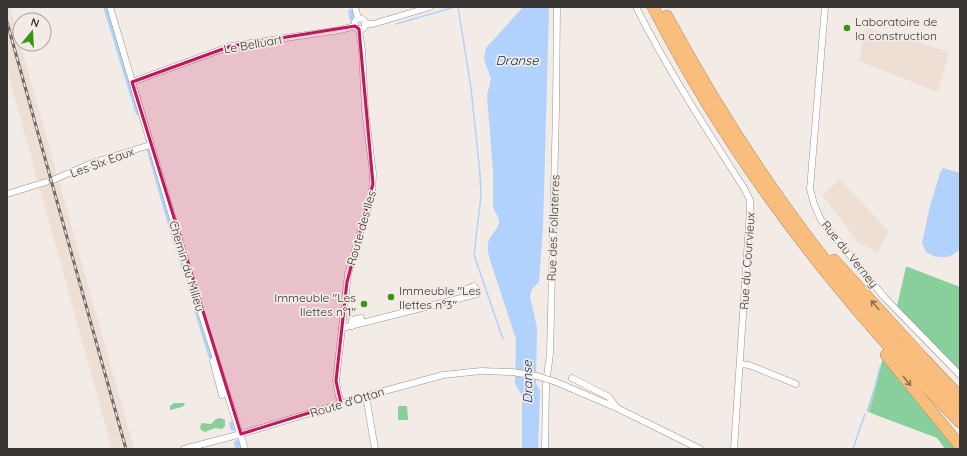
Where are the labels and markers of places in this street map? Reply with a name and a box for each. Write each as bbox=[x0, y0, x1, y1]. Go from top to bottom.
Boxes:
place label: Laboratoire de la construction bbox=[855, 14, 937, 43]
marker: Laboratoire de la construction bbox=[842, 23, 852, 33]
place label: Immeuble "Les Ilettes n°3" bbox=[399, 283, 481, 312]
place label: Immeuble "Les Ilettes n°1" bbox=[274, 290, 356, 319]
marker: Immeuble "Les Ilettes n°3" bbox=[386, 292, 396, 302]
marker: Immeuble "Les Ilettes n°1" bbox=[359, 299, 369, 309]

